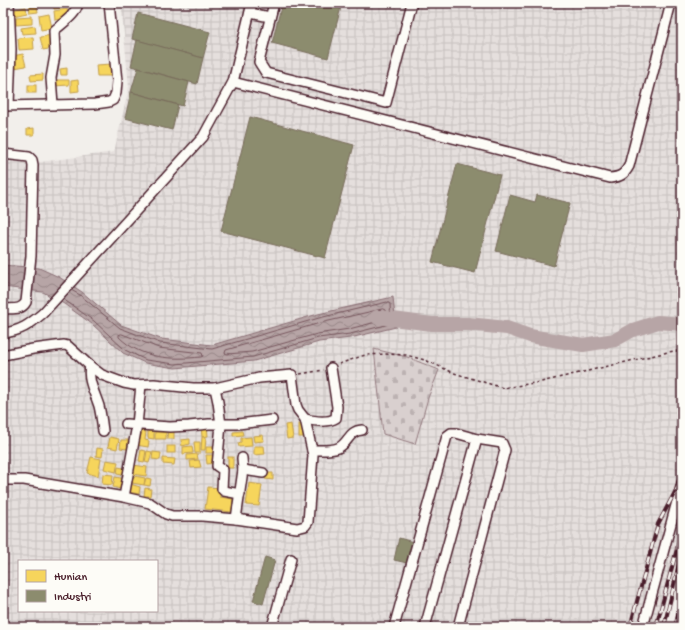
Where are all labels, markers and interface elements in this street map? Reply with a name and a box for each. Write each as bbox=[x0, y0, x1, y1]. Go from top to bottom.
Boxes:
legend bbox=[18, 560, 158, 612]
text: Hunian bbox=[54, 571, 87, 585]
text: Industri bbox=[54, 591, 92, 605]

